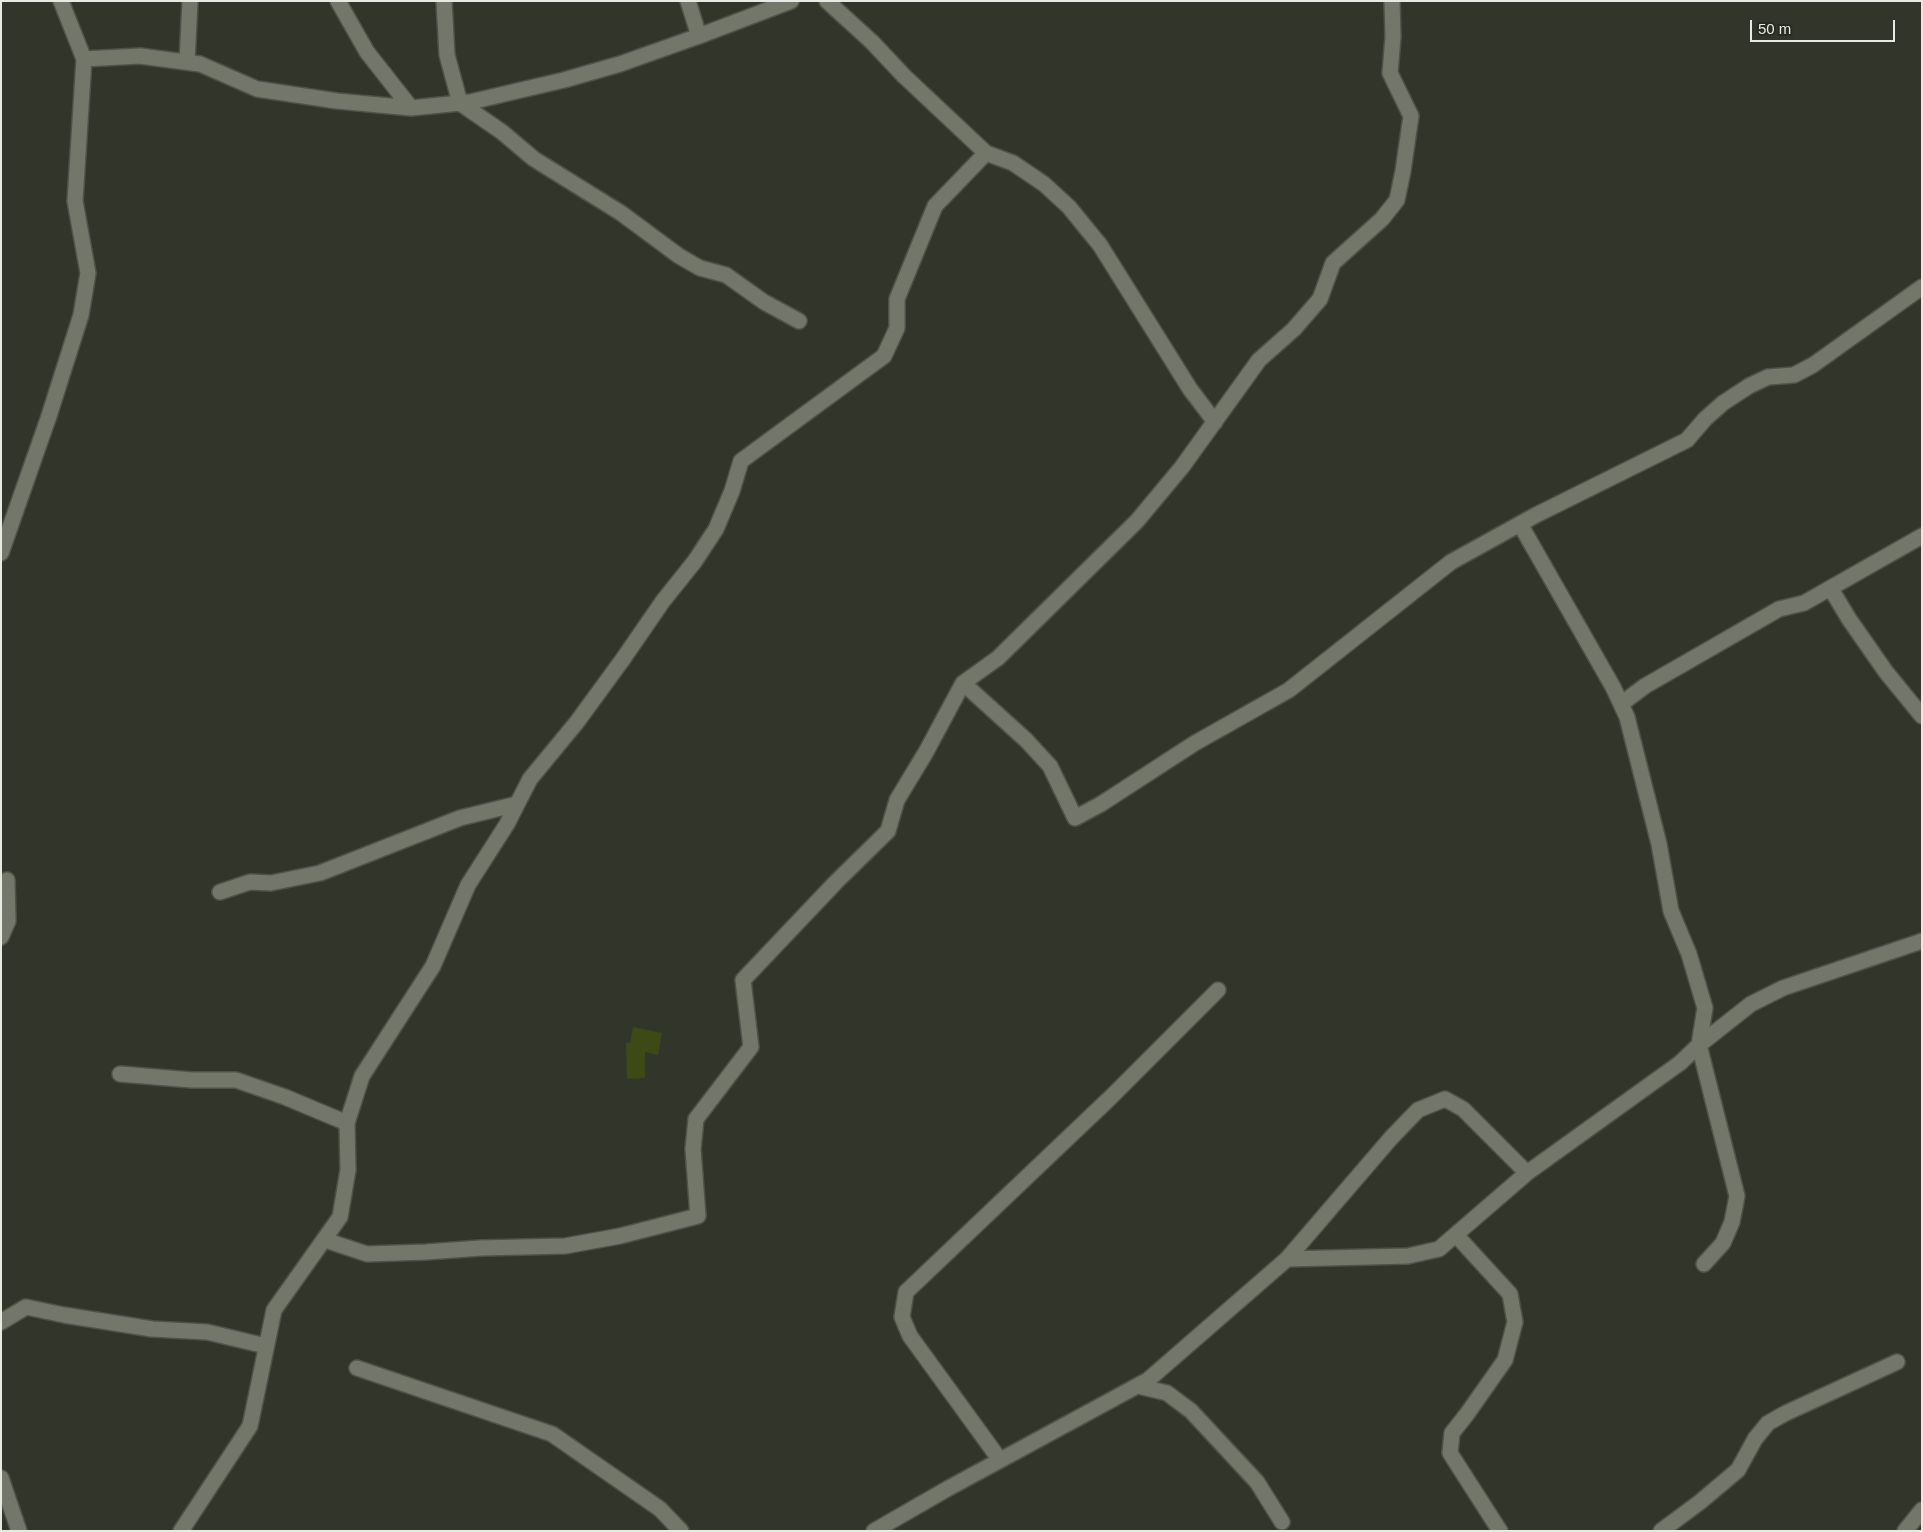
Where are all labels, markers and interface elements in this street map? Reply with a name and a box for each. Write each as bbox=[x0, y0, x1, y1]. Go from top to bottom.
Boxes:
scale bar bbox=[1753, 10, 1898, 42]
text: 50 m bbox=[1758, 20, 1791, 37]

